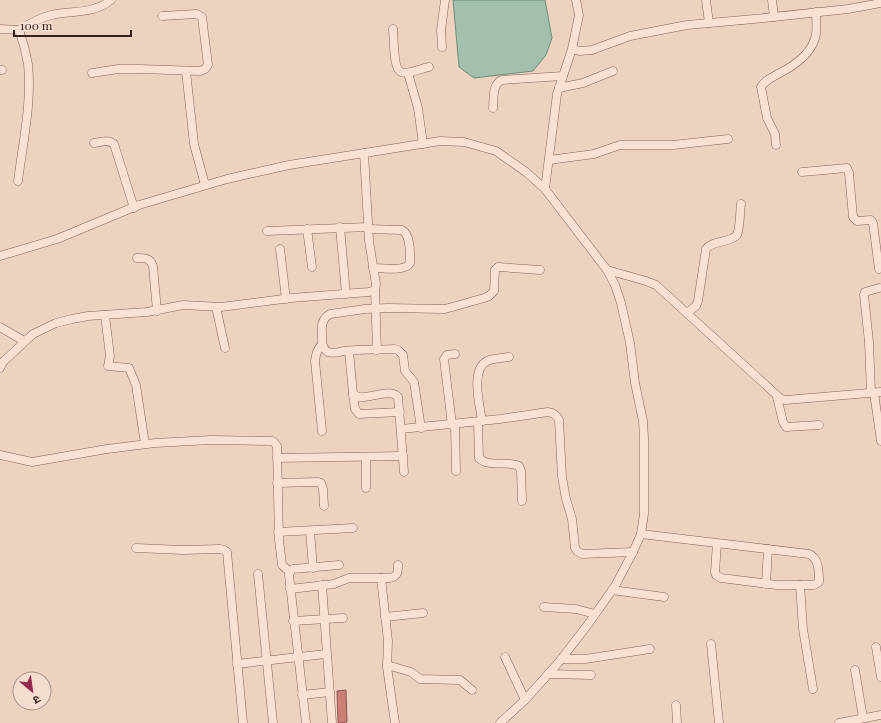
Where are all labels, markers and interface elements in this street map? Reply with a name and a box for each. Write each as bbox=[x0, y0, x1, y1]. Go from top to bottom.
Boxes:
scale bar bbox=[14, 12, 131, 38]
text: 100 m bbox=[20, 17, 53, 33]
north arrow bbox=[12, 671, 52, 711]
text: उ bbox=[30, 692, 44, 709]

